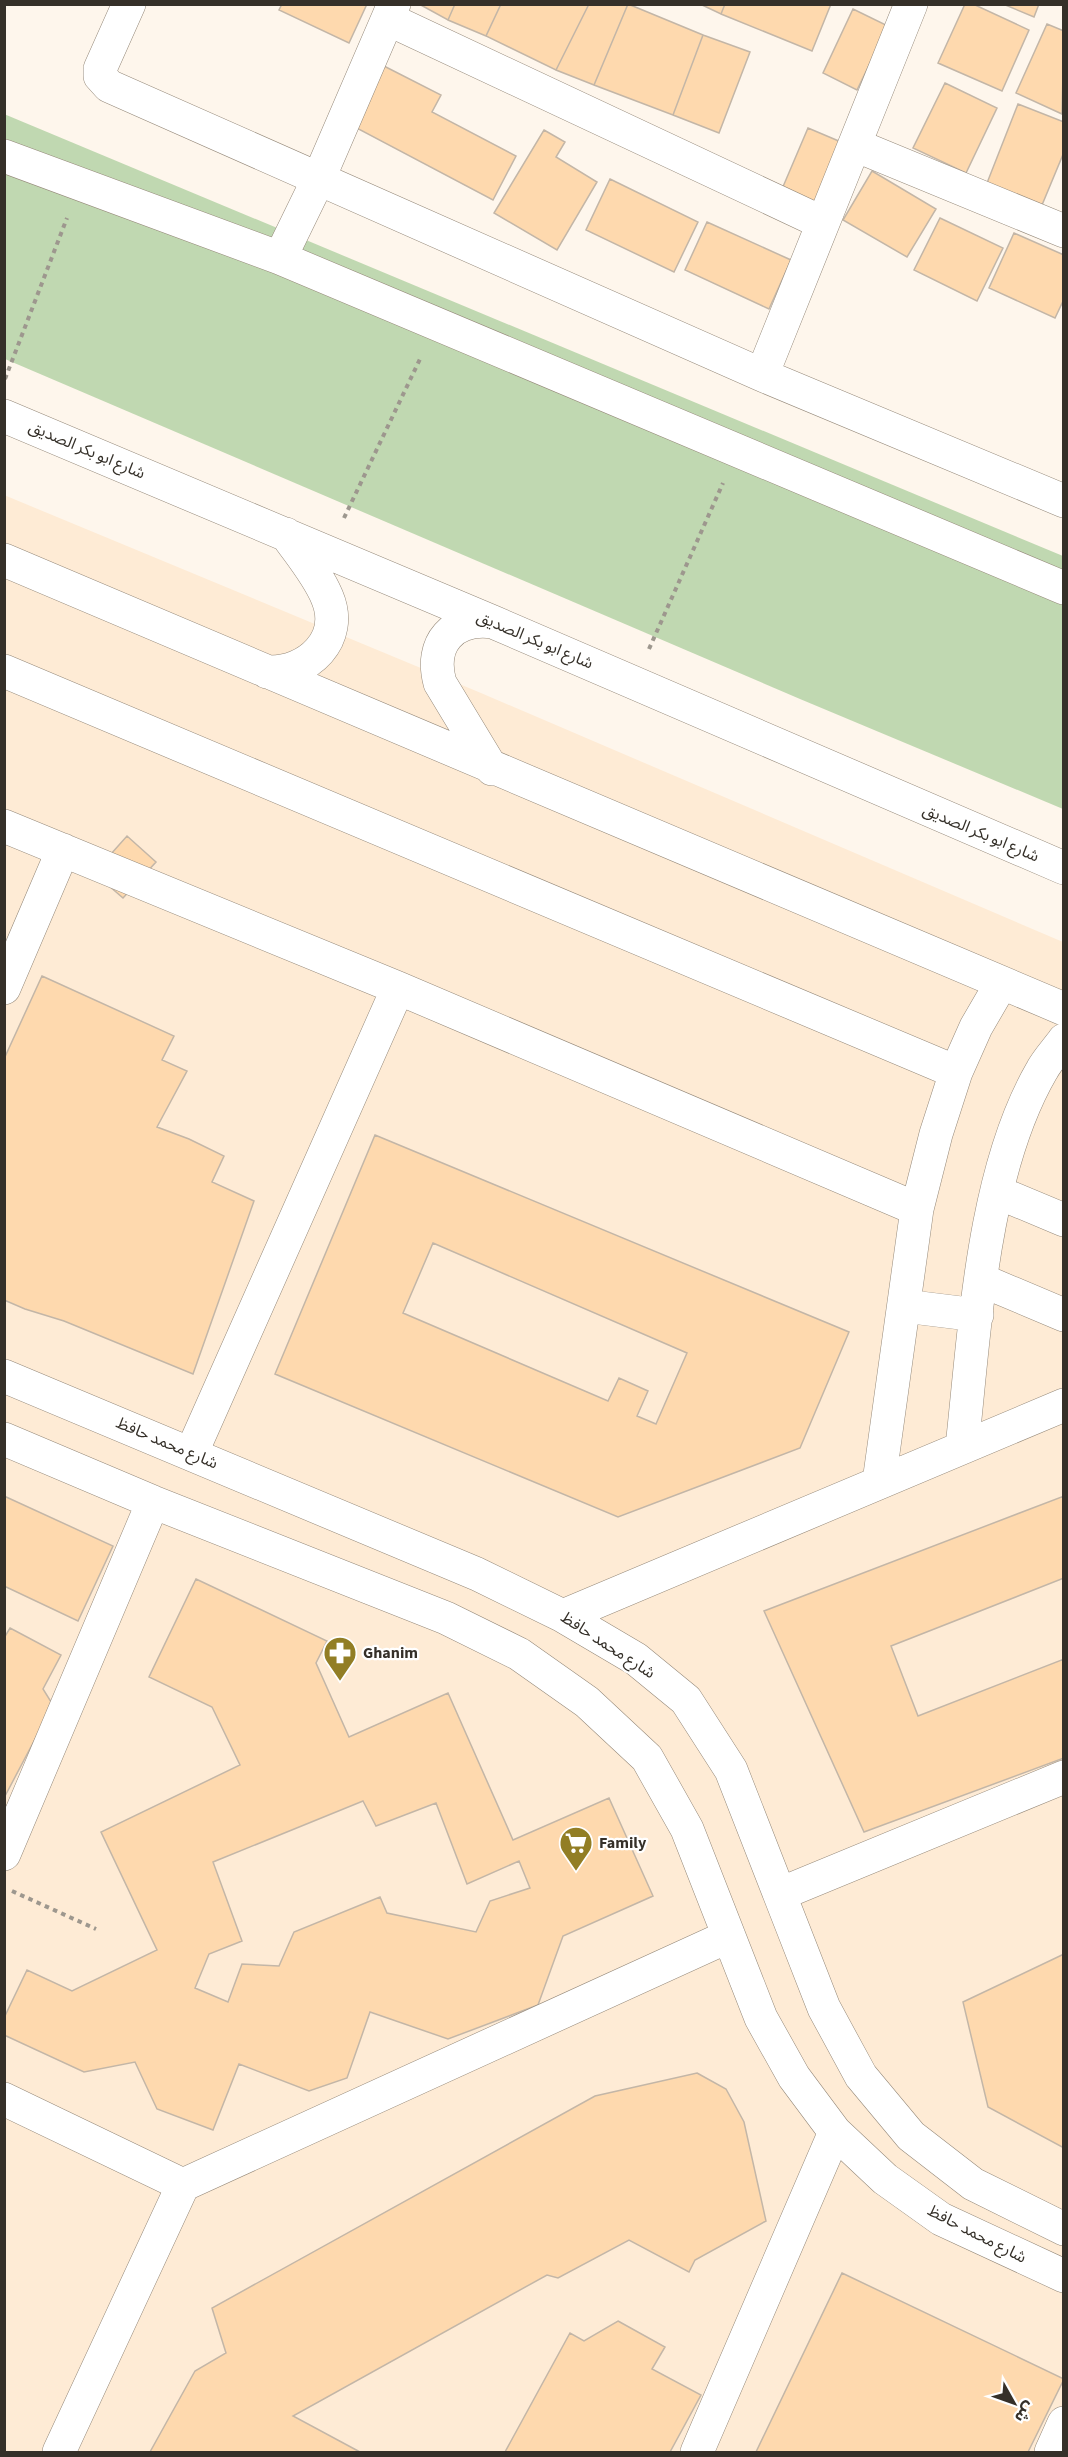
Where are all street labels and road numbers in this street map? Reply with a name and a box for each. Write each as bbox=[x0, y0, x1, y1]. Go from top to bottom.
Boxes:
street label: شارع ابو بكر الصديق bbox=[25, 416, 149, 485]
street label: شارع ابو بكر الصديق bbox=[473, 606, 597, 675]
street label: شارع ابو بكر الصديق bbox=[919, 799, 1043, 868]
street label: شارع محمد حافظ bbox=[112, 1412, 221, 1475]
street label: شارع محمد حافظ bbox=[556, 1606, 659, 1685]
street label: شارع محمد حافظ bbox=[923, 2200, 1030, 2269]

